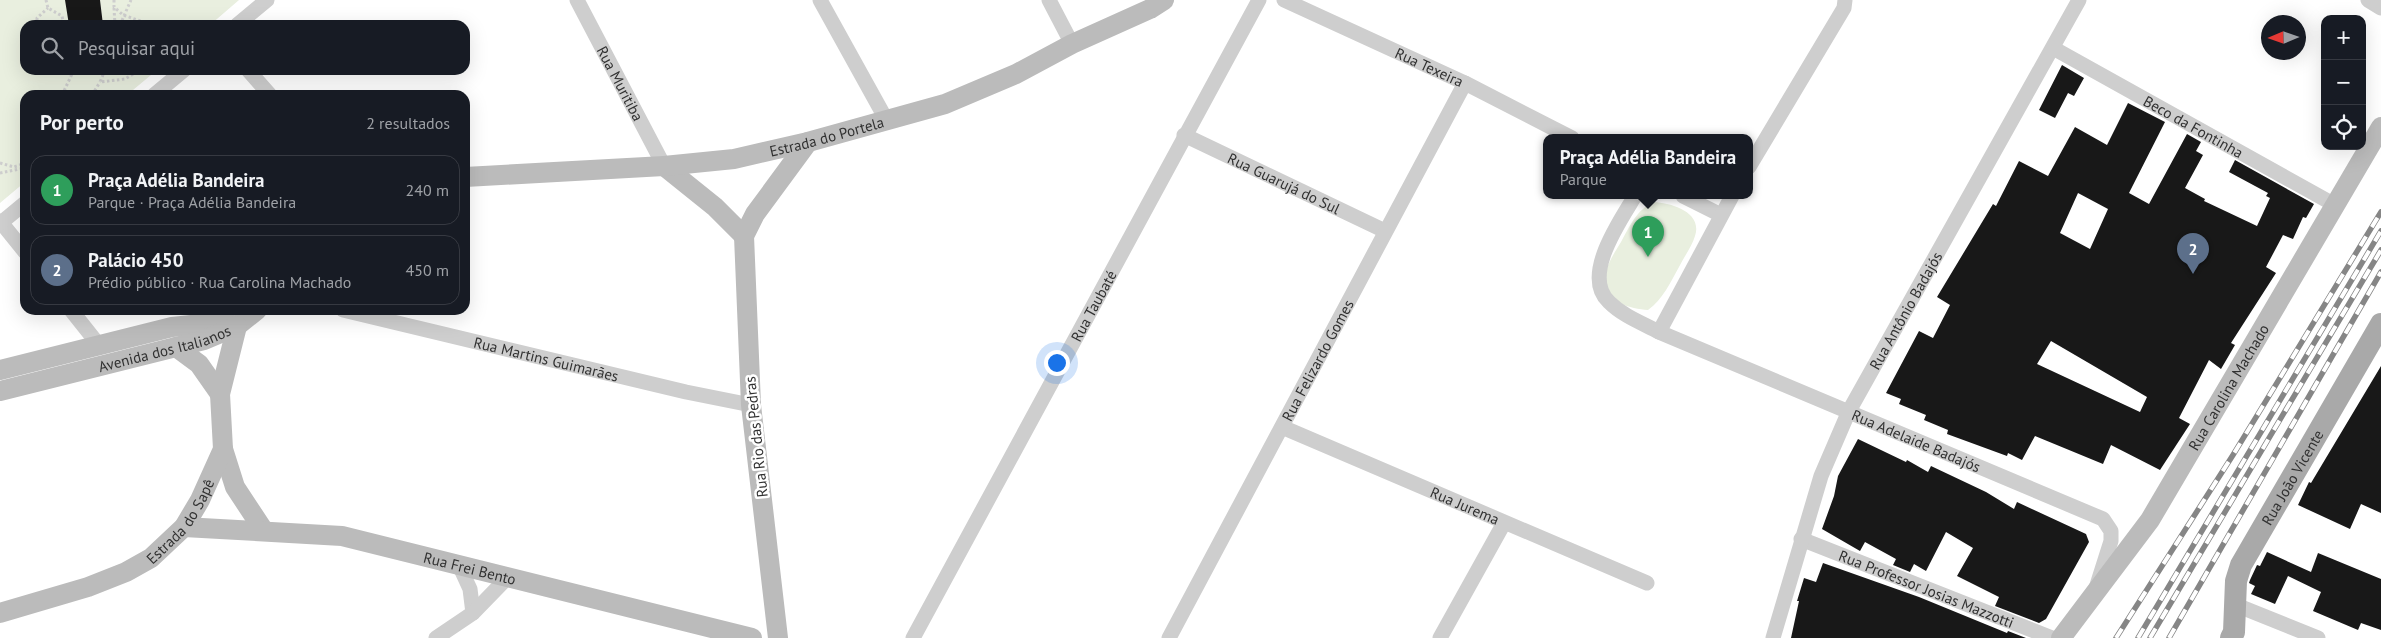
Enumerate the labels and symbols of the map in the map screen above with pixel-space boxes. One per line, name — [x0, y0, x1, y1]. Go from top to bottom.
north arrow — [2261, 15, 2306, 60]
street label: Rua Muritiba — [593, 42, 648, 124]
street label: Rua Texeira — [1392, 43, 1467, 91]
street label: Beco da Fontinha — [2140, 91, 2247, 162]
street label: Estrada do Portela — [768, 112, 886, 160]
street label: Rua Guarujá do Sul — [1225, 148, 1344, 218]
pin: 1 — [1632, 216, 1664, 257]
pin: 2 — [2177, 233, 2209, 274]
street label: Rua Antônio Badajós — [1865, 248, 1946, 373]
street label: Rua Taubaté — [1066, 267, 1120, 345]
street label: Rua Felizardo Gomes — [1277, 296, 1357, 424]
street label: Avenida dos Italianos — [96, 320, 234, 376]
street label: Rua Carolina Machado — [2184, 320, 2273, 454]
street label: Rua Martins Guimarães — [472, 332, 621, 385]
your location — [1044, 350, 1070, 376]
street label: Rua Rio das Pedras — [740, 376, 772, 498]
street label: Rua Adelaide Badajós — [1849, 405, 1984, 476]
street label: Rua João Vicente — [2257, 426, 2327, 528]
street label: Estrada do Sapê — [142, 476, 218, 567]
street label: Rua Jurema — [1428, 482, 1502, 528]
street label: Rua Professor Josias Mazzotti — [1836, 545, 2017, 632]
street label: Rua Frei Bento — [422, 547, 518, 588]

